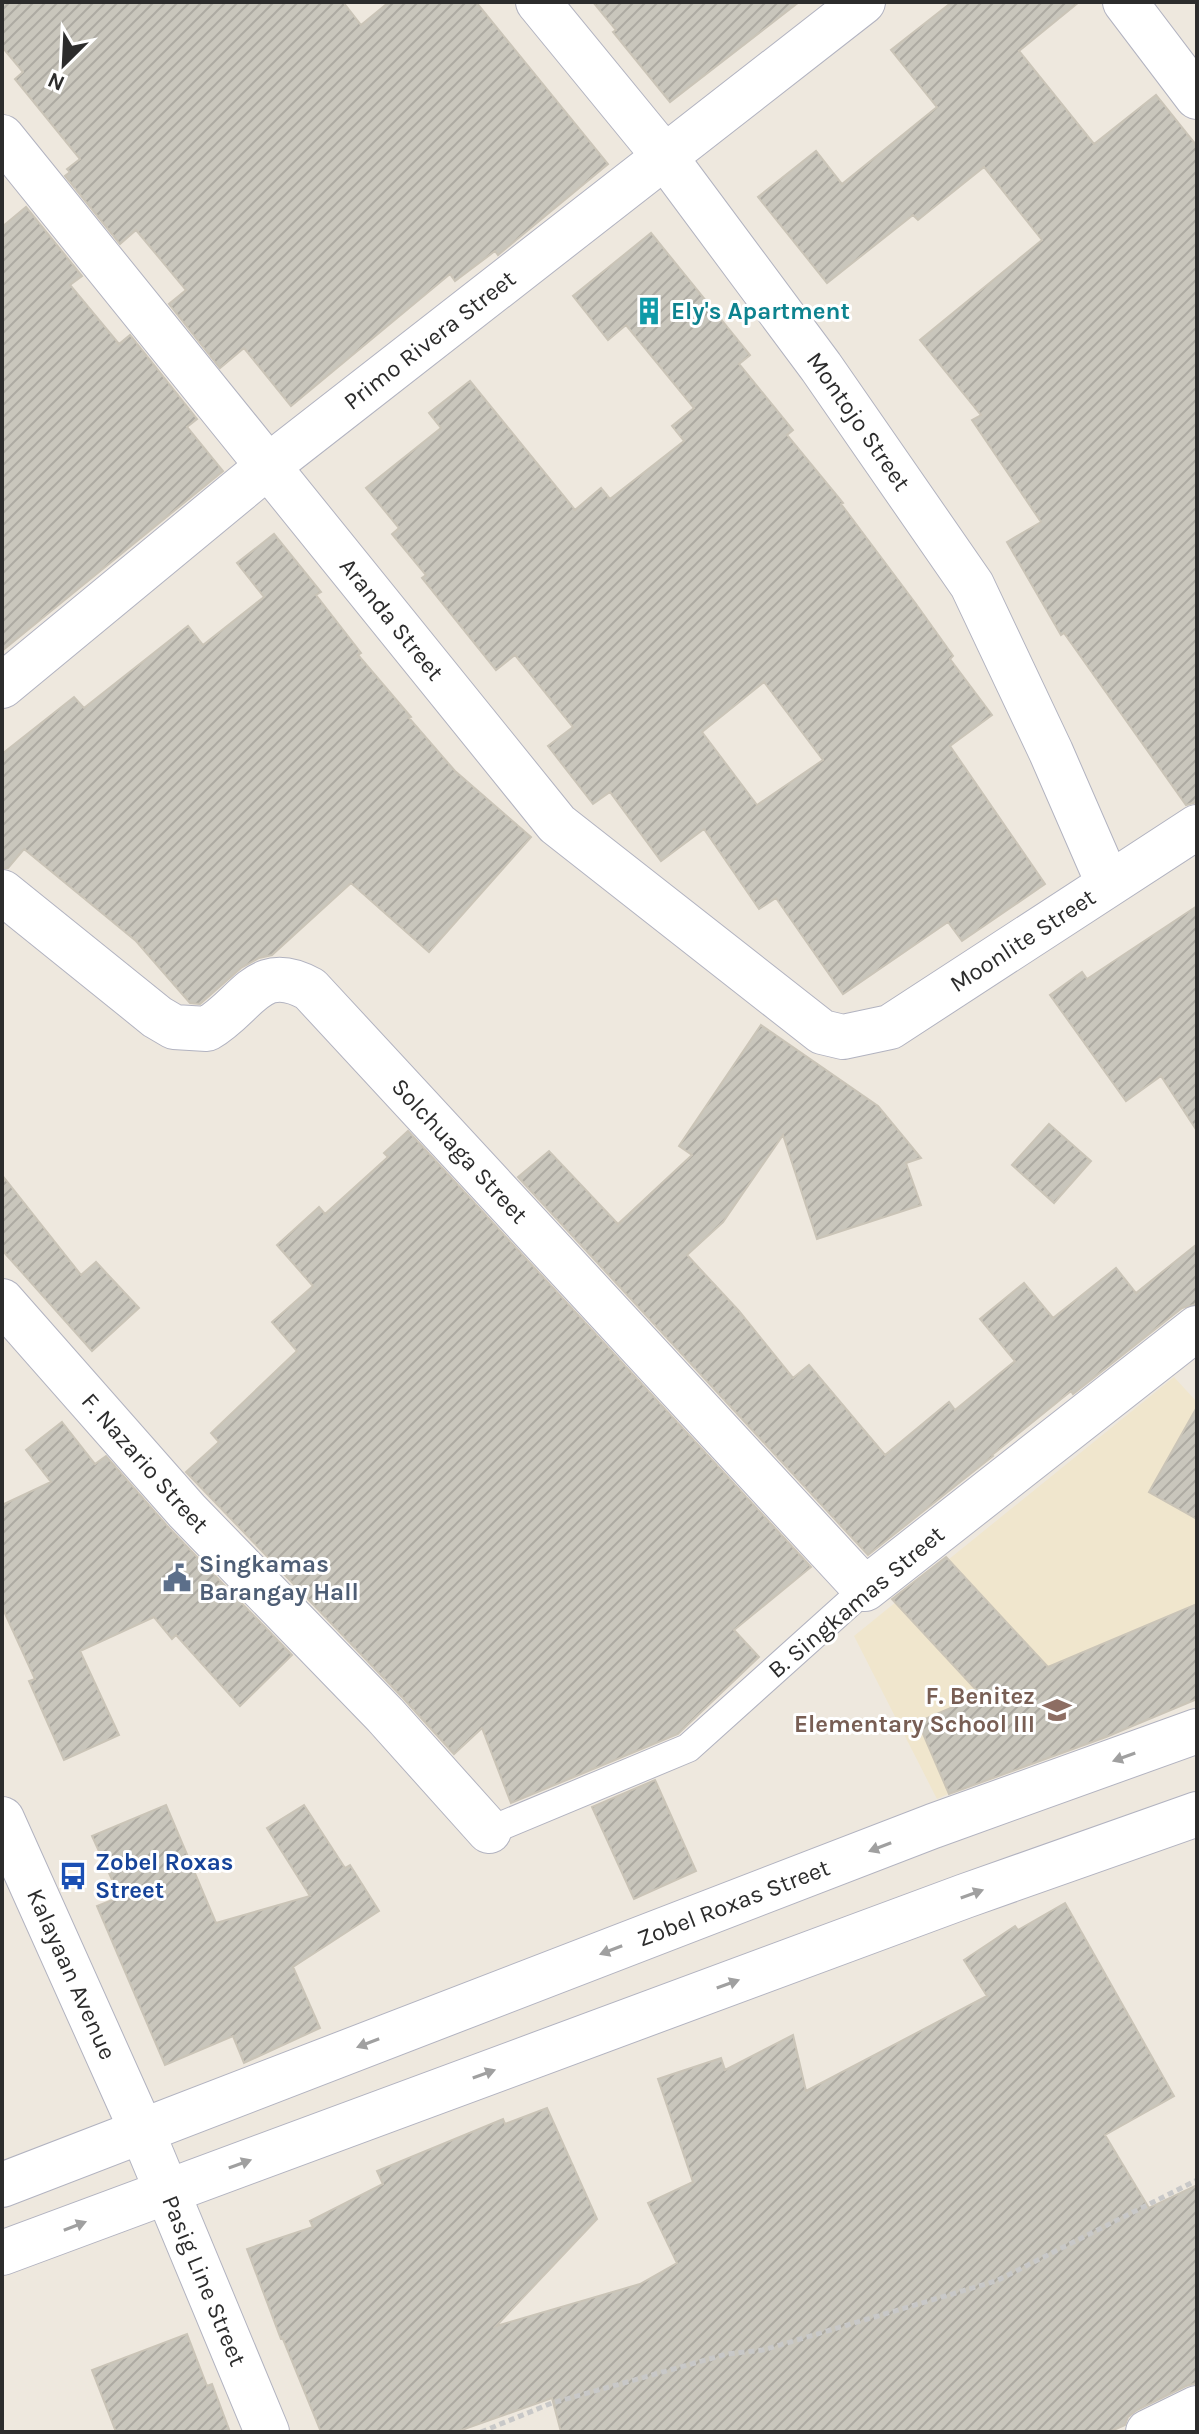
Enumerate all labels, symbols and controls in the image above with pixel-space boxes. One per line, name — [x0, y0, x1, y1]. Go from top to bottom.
north arrow — [24, 24, 104, 104]
text: N — [44, 66, 69, 96]
street label: Primo Rivera Street — [338, 264, 521, 416]
building icon: Ely's Apartment — [634, 296, 664, 326]
place label: Ely's Apartment — [671, 297, 850, 325]
street label: Montojo Street — [801, 346, 916, 496]
street label: Aranda Street — [334, 552, 449, 686]
street label: Moonlite Street — [945, 883, 1101, 998]
street label: Solchuaga Street — [386, 1073, 534, 1229]
street label: F. Nazario Street — [76, 1387, 214, 1539]
street label: B. Singkamas Street — [762, 1520, 950, 1684]
place label: Singkamas Barangay Hall — [199, 1550, 359, 1606]
public building icon: Singkamas Barangay Hall — [162, 1563, 192, 1593]
place label: F. Benitez Elementary School III — [794, 1682, 1035, 1738]
school or university icon: F. Benitez Elementary School III — [1042, 1695, 1072, 1725]
one-way arrow — [1111, 1751, 1135, 1764]
one-way arrow — [867, 1841, 891, 1854]
place label: Zobel Roxas Street — [95, 1848, 234, 1904]
street label: Zobel Roxas Street — [633, 1853, 834, 1953]
bus stop icon: Zobel Roxas Street — [58, 1861, 88, 1891]
street label: Kalayaan Avenue — [21, 1884, 122, 2064]
one-way arrow — [960, 1887, 984, 1899]
one-way arrow — [599, 1944, 623, 1957]
one-way arrow — [716, 1977, 740, 1990]
one-way arrow — [356, 2037, 380, 2050]
one-way arrow — [472, 2067, 496, 2080]
one-way arrow — [228, 2157, 252, 2170]
street label: Pasig Line Street — [156, 2191, 252, 2370]
one-way arrow — [63, 2219, 87, 2232]

